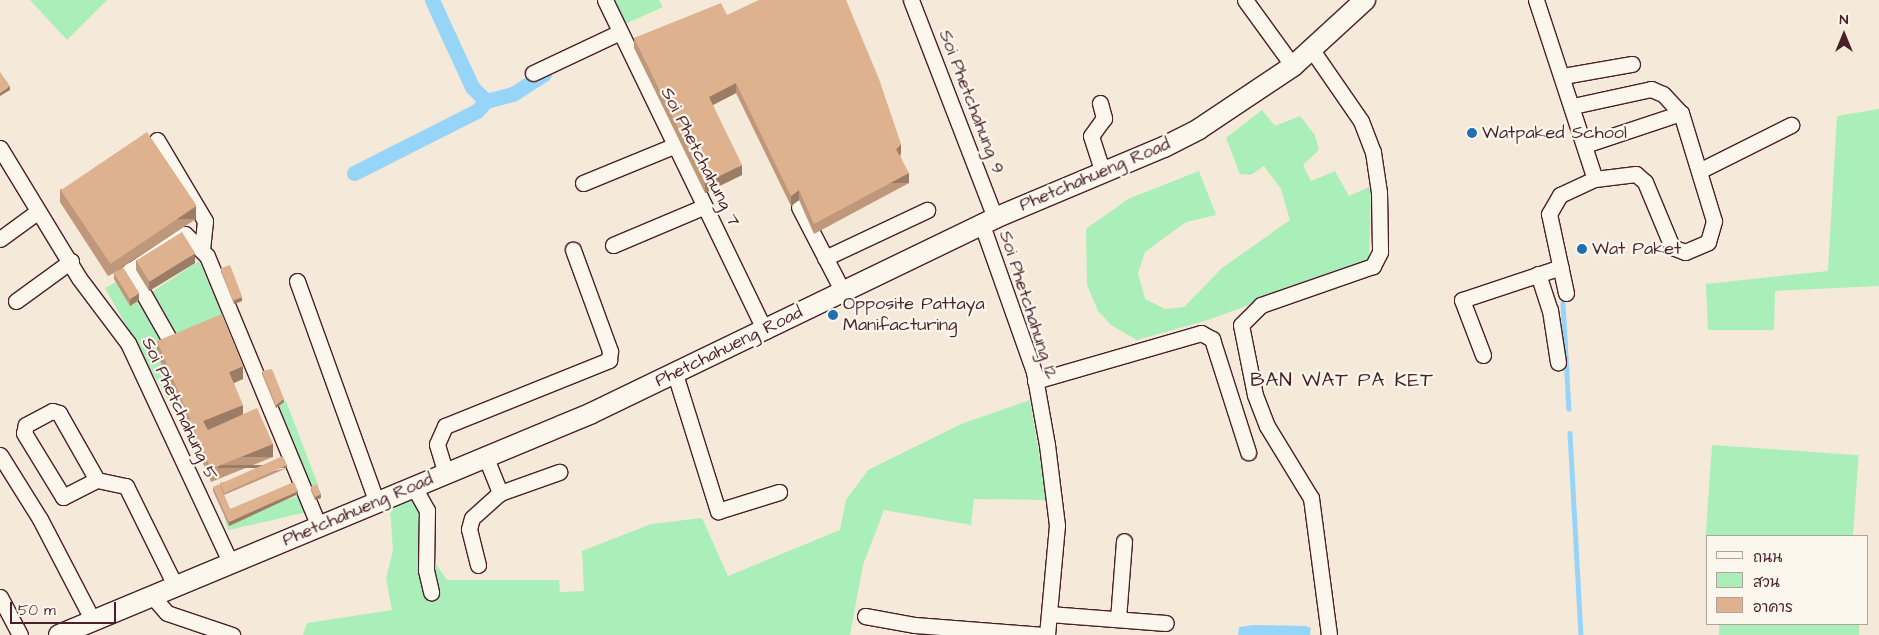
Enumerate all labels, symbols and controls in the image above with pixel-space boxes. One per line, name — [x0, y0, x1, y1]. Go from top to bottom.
north arrow — [1819, 10, 1869, 60]
text: N — [1840, 10, 1848, 30]
street label: Soi Phetchahung 9 — [934, 27, 1008, 177]
street label: Soi Phetchahung 7 — [656, 84, 744, 230]
place label: Watpaked School — [1482, 122, 1627, 144]
marker: Watpaked School — [1466, 127, 1478, 139]
street label: Phetchahueng Road — [1016, 134, 1174, 216]
street label: Soi Phetchahung 12 — [994, 228, 1062, 382]
place label: Wat Paket — [1592, 238, 1681, 260]
marker: Wat Paket — [1576, 243, 1588, 255]
place label: Opposite Pattaya Manifacturing — [843, 294, 985, 336]
street label: Phetchahueng Road — [652, 302, 806, 392]
marker: Opposite Pattaya Manifacturing — [827, 309, 839, 321]
street label: Soi Phetchahung 5 — [137, 334, 221, 484]
district label: BAN WAT PA KET — [1248, 368, 1436, 392]
street label: Phetchahueng Road — [279, 469, 437, 551]
legend — [1706, 535, 1869, 625]
text: ถนน — [1753, 547, 1782, 568]
text: สวน — [1753, 572, 1780, 593]
scale bar — [12, 592, 119, 624]
text: อาคาร — [1753, 597, 1793, 618]
text: 50 m — [18, 600, 56, 621]

